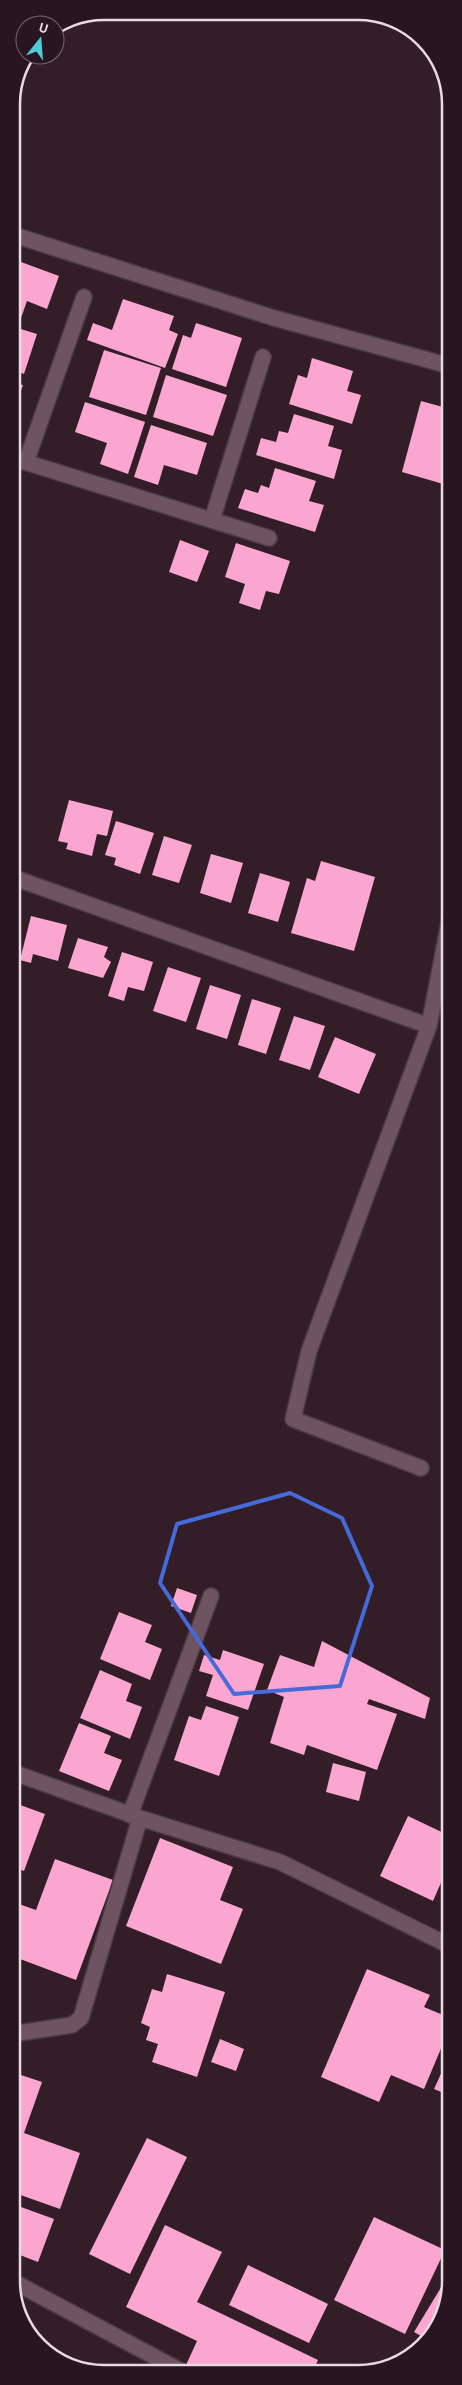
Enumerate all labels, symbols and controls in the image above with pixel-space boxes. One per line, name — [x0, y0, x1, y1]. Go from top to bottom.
north arrow — [15, 15, 65, 65]
text: U — [37, 21, 50, 37]

